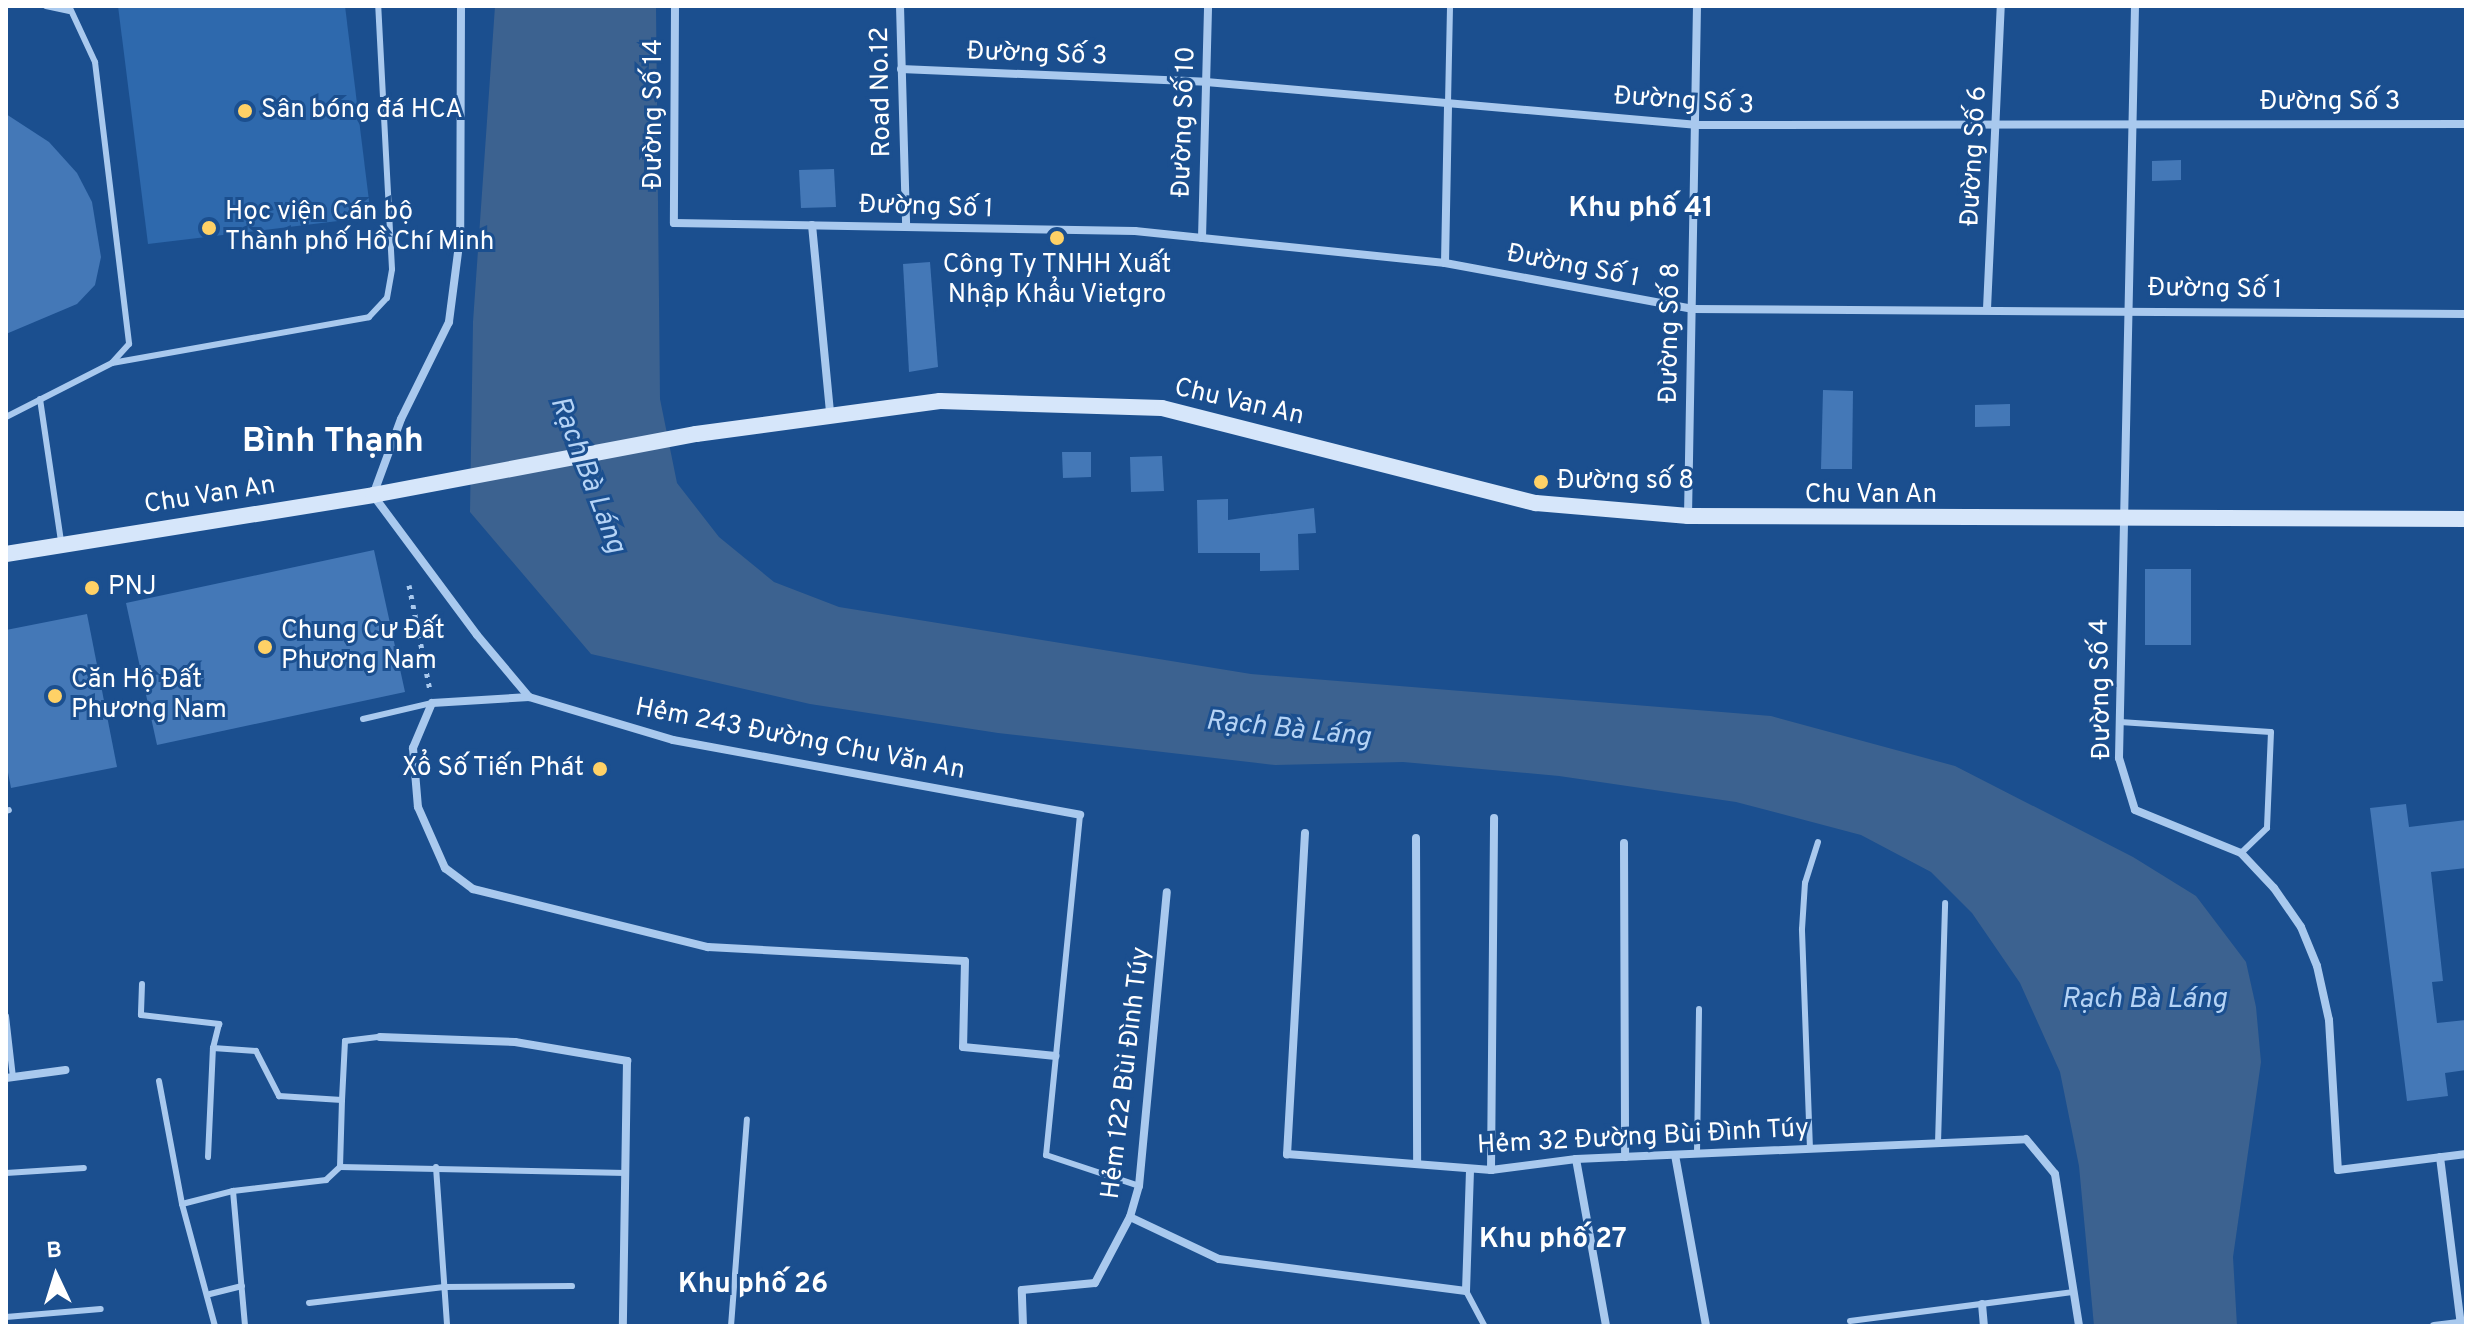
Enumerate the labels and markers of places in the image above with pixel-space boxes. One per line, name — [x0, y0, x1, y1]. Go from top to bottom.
place label: Sân bóng đá HCA — [261, 95, 463, 127]
marker: Sân bóng đá HCA — [236, 102, 254, 120]
place label: Học viện Cán bộ Thành phố Hồ Chí Minh — [225, 197, 494, 258]
marker: Học viện Cán bộ Thành phố Hồ Chí Minh — [200, 219, 218, 237]
marker: Công Ty TNHH Xuất Nhập Khẩu Vietgro — [1048, 229, 1066, 247]
place label: Công Ty TNHH Xuất Nhập Khẩu Vietgro — [942, 250, 1172, 312]
place label: Đường số 8 — [1557, 466, 1694, 498]
marker: Đường số 8 — [1532, 473, 1550, 491]
place label: PNJ — [108, 572, 157, 604]
marker: PNJ — [83, 579, 101, 597]
place label: Chung Cư Đất Phương Nam — [281, 616, 445, 678]
marker: Chung Cư Đất Phương Nam — [256, 638, 274, 656]
place label: Căn Hộ Đất Phương Nam — [71, 665, 227, 726]
marker: Căn Hộ Đất Phương Nam — [46, 687, 64, 705]
place label: Xổ Số Tiến Phát — [401, 753, 584, 785]
marker: Xổ Số Tiến Phát — [591, 760, 609, 778]

